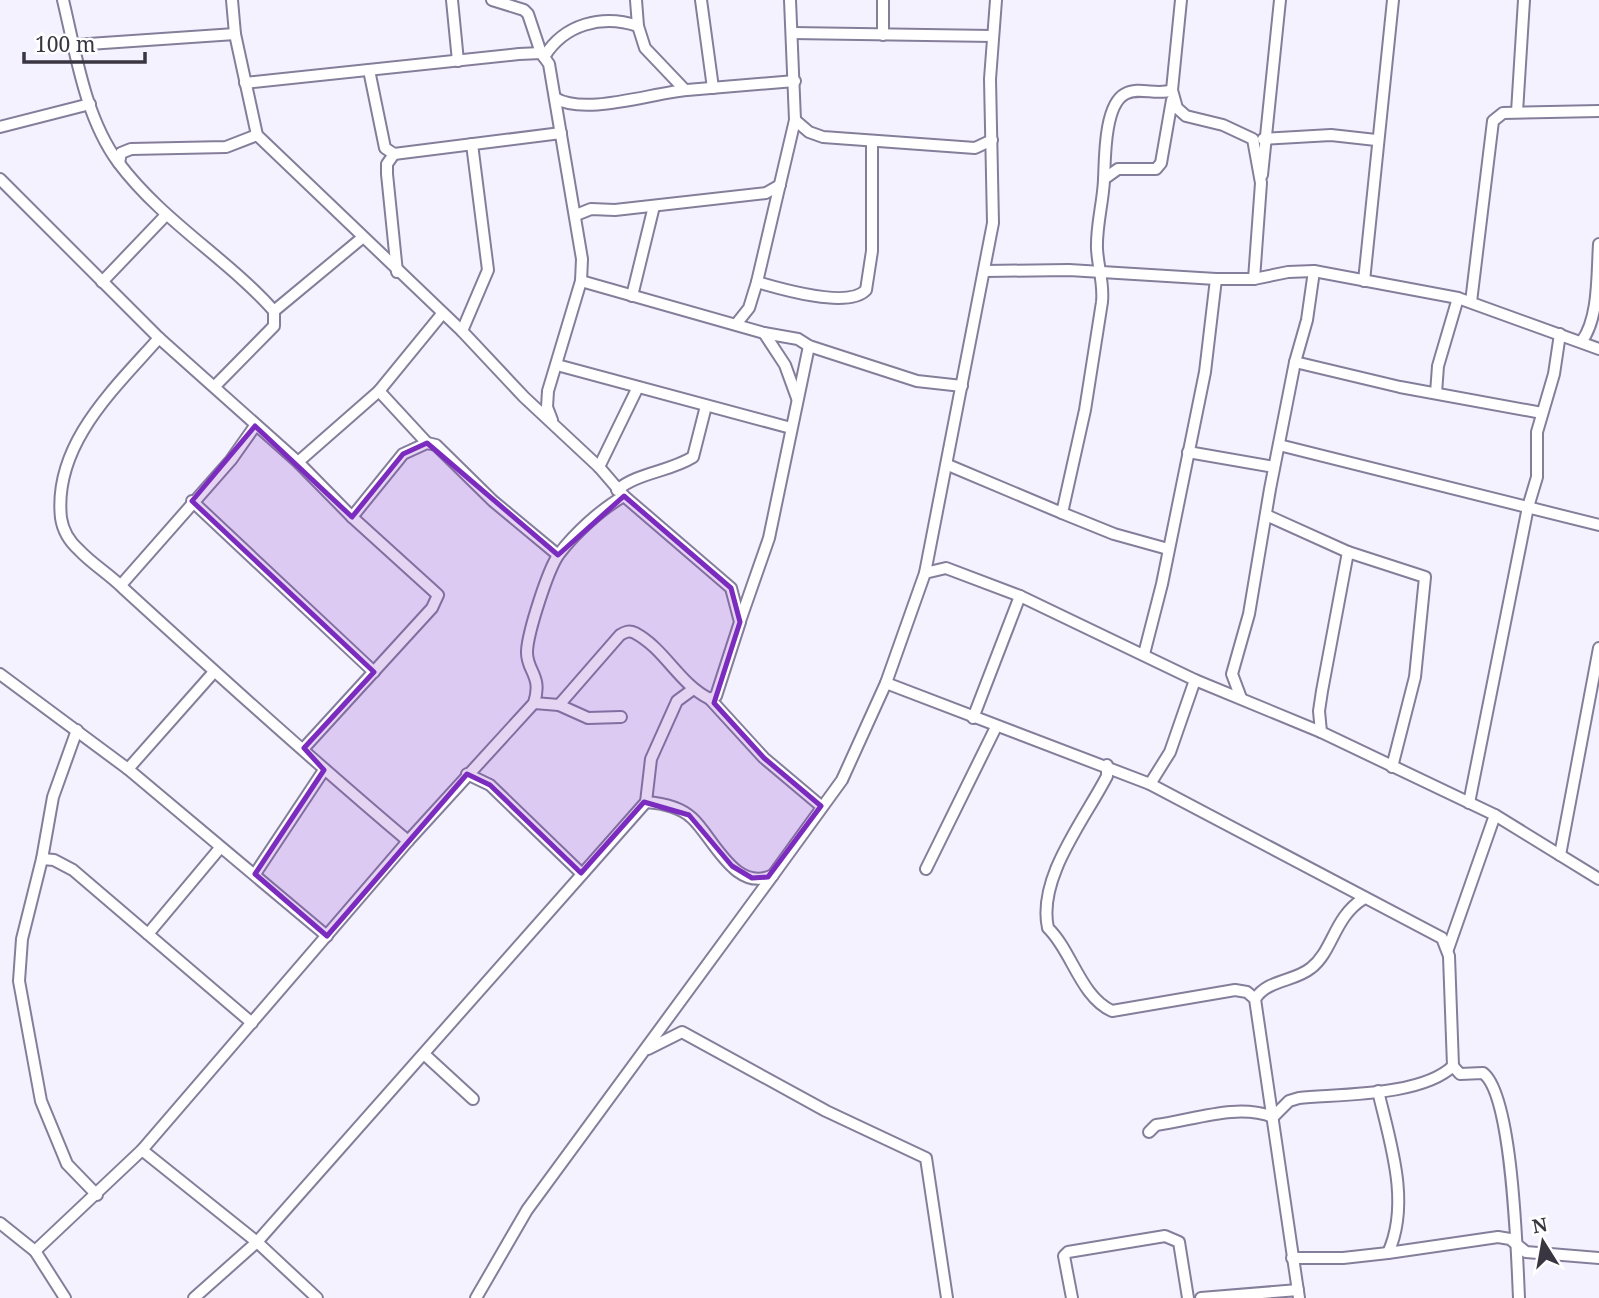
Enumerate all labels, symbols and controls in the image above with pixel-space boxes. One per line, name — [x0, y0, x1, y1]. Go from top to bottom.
scale bar — [24, 21, 145, 65]
text: 100 m — [35, 30, 96, 58]
north arrow — [1508, 1207, 1578, 1277]
text: N — [1530, 1211, 1550, 1240]

